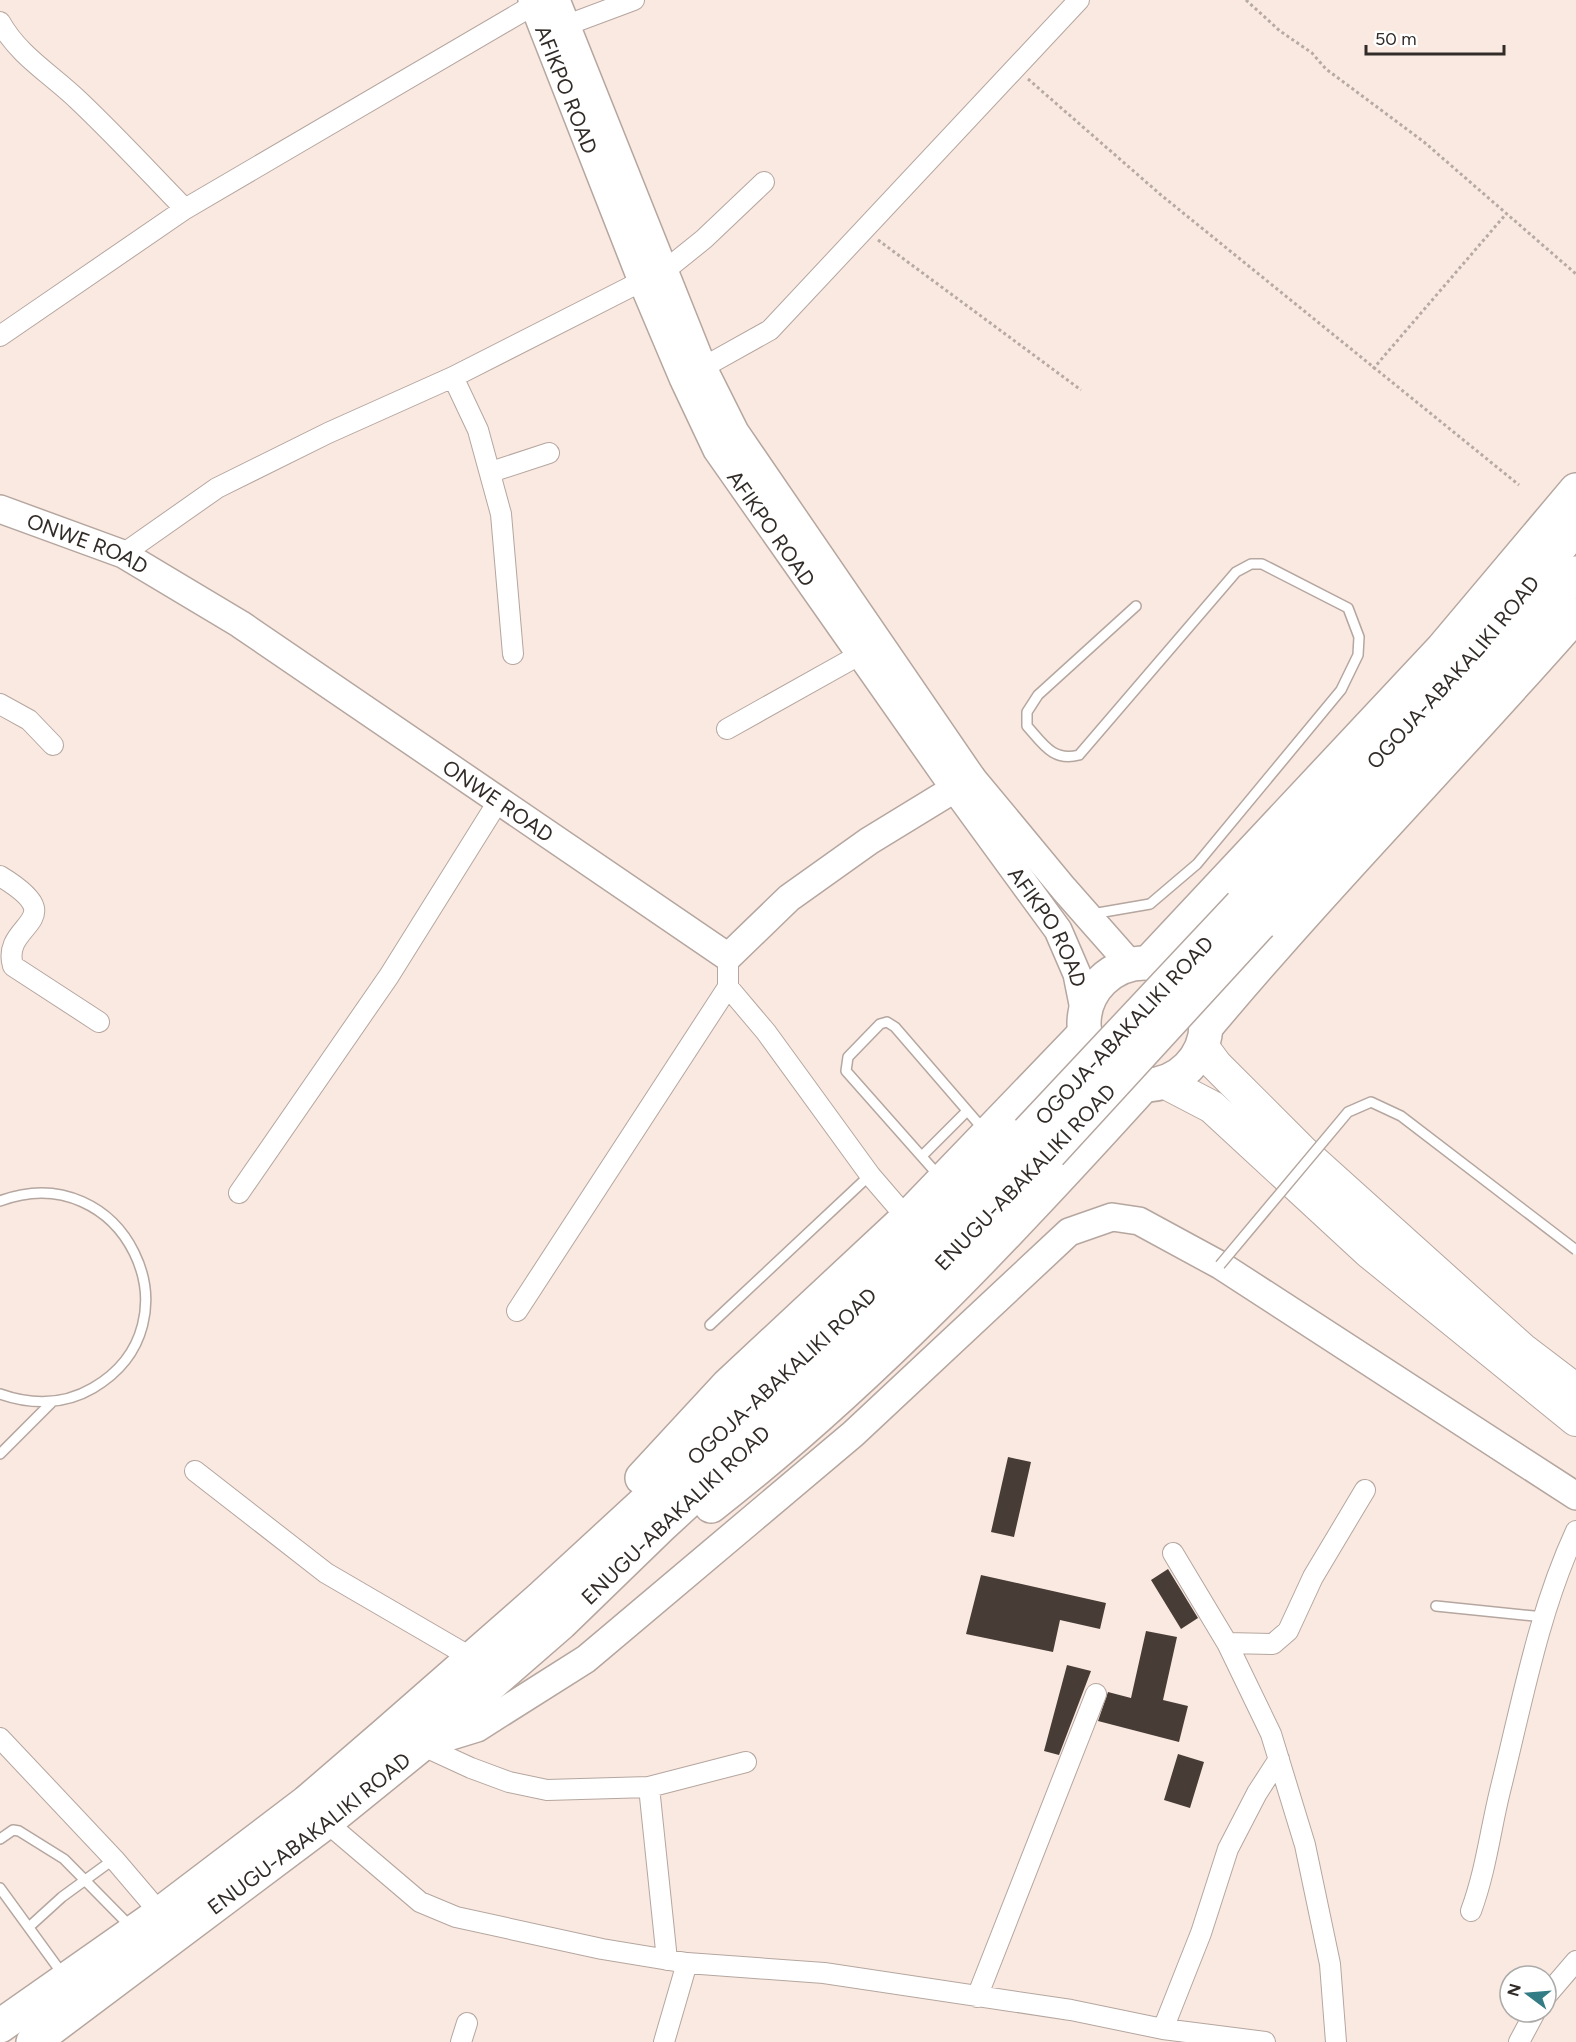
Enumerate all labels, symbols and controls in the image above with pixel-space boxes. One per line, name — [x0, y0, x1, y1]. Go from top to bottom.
scale bar — [1366, 18, 1504, 56]
street label: AFIKPO ROAD — [531, 22, 603, 157]
text: 50 m — [1375, 28, 1417, 50]
street label: AFIKPO ROAD — [722, 465, 821, 591]
street label: ONWE ROAD — [24, 507, 153, 579]
street label: OGOJA-ABAKALIKI ROAD — [1361, 570, 1544, 773]
street label: ONWE ROAD — [438, 754, 558, 847]
street label: AFIKPO ROAD — [1003, 862, 1092, 989]
street label: OGOJA-ABAKALIKI ROAD — [1029, 931, 1218, 1129]
street label: ENUGU-ABAKALIKI ROAD — [929, 1078, 1121, 1276]
street label: OGOJA-ABAKALIKI ROAD — [682, 1282, 881, 1470]
street label: ENUGU-ABAKALIKI ROAD — [576, 1420, 775, 1609]
street label: ENUGU-ABAKALIKI ROAD — [202, 1746, 415, 1919]
north arrow — [1498, 1964, 1558, 2024]
text: N — [1503, 1981, 1525, 1999]

